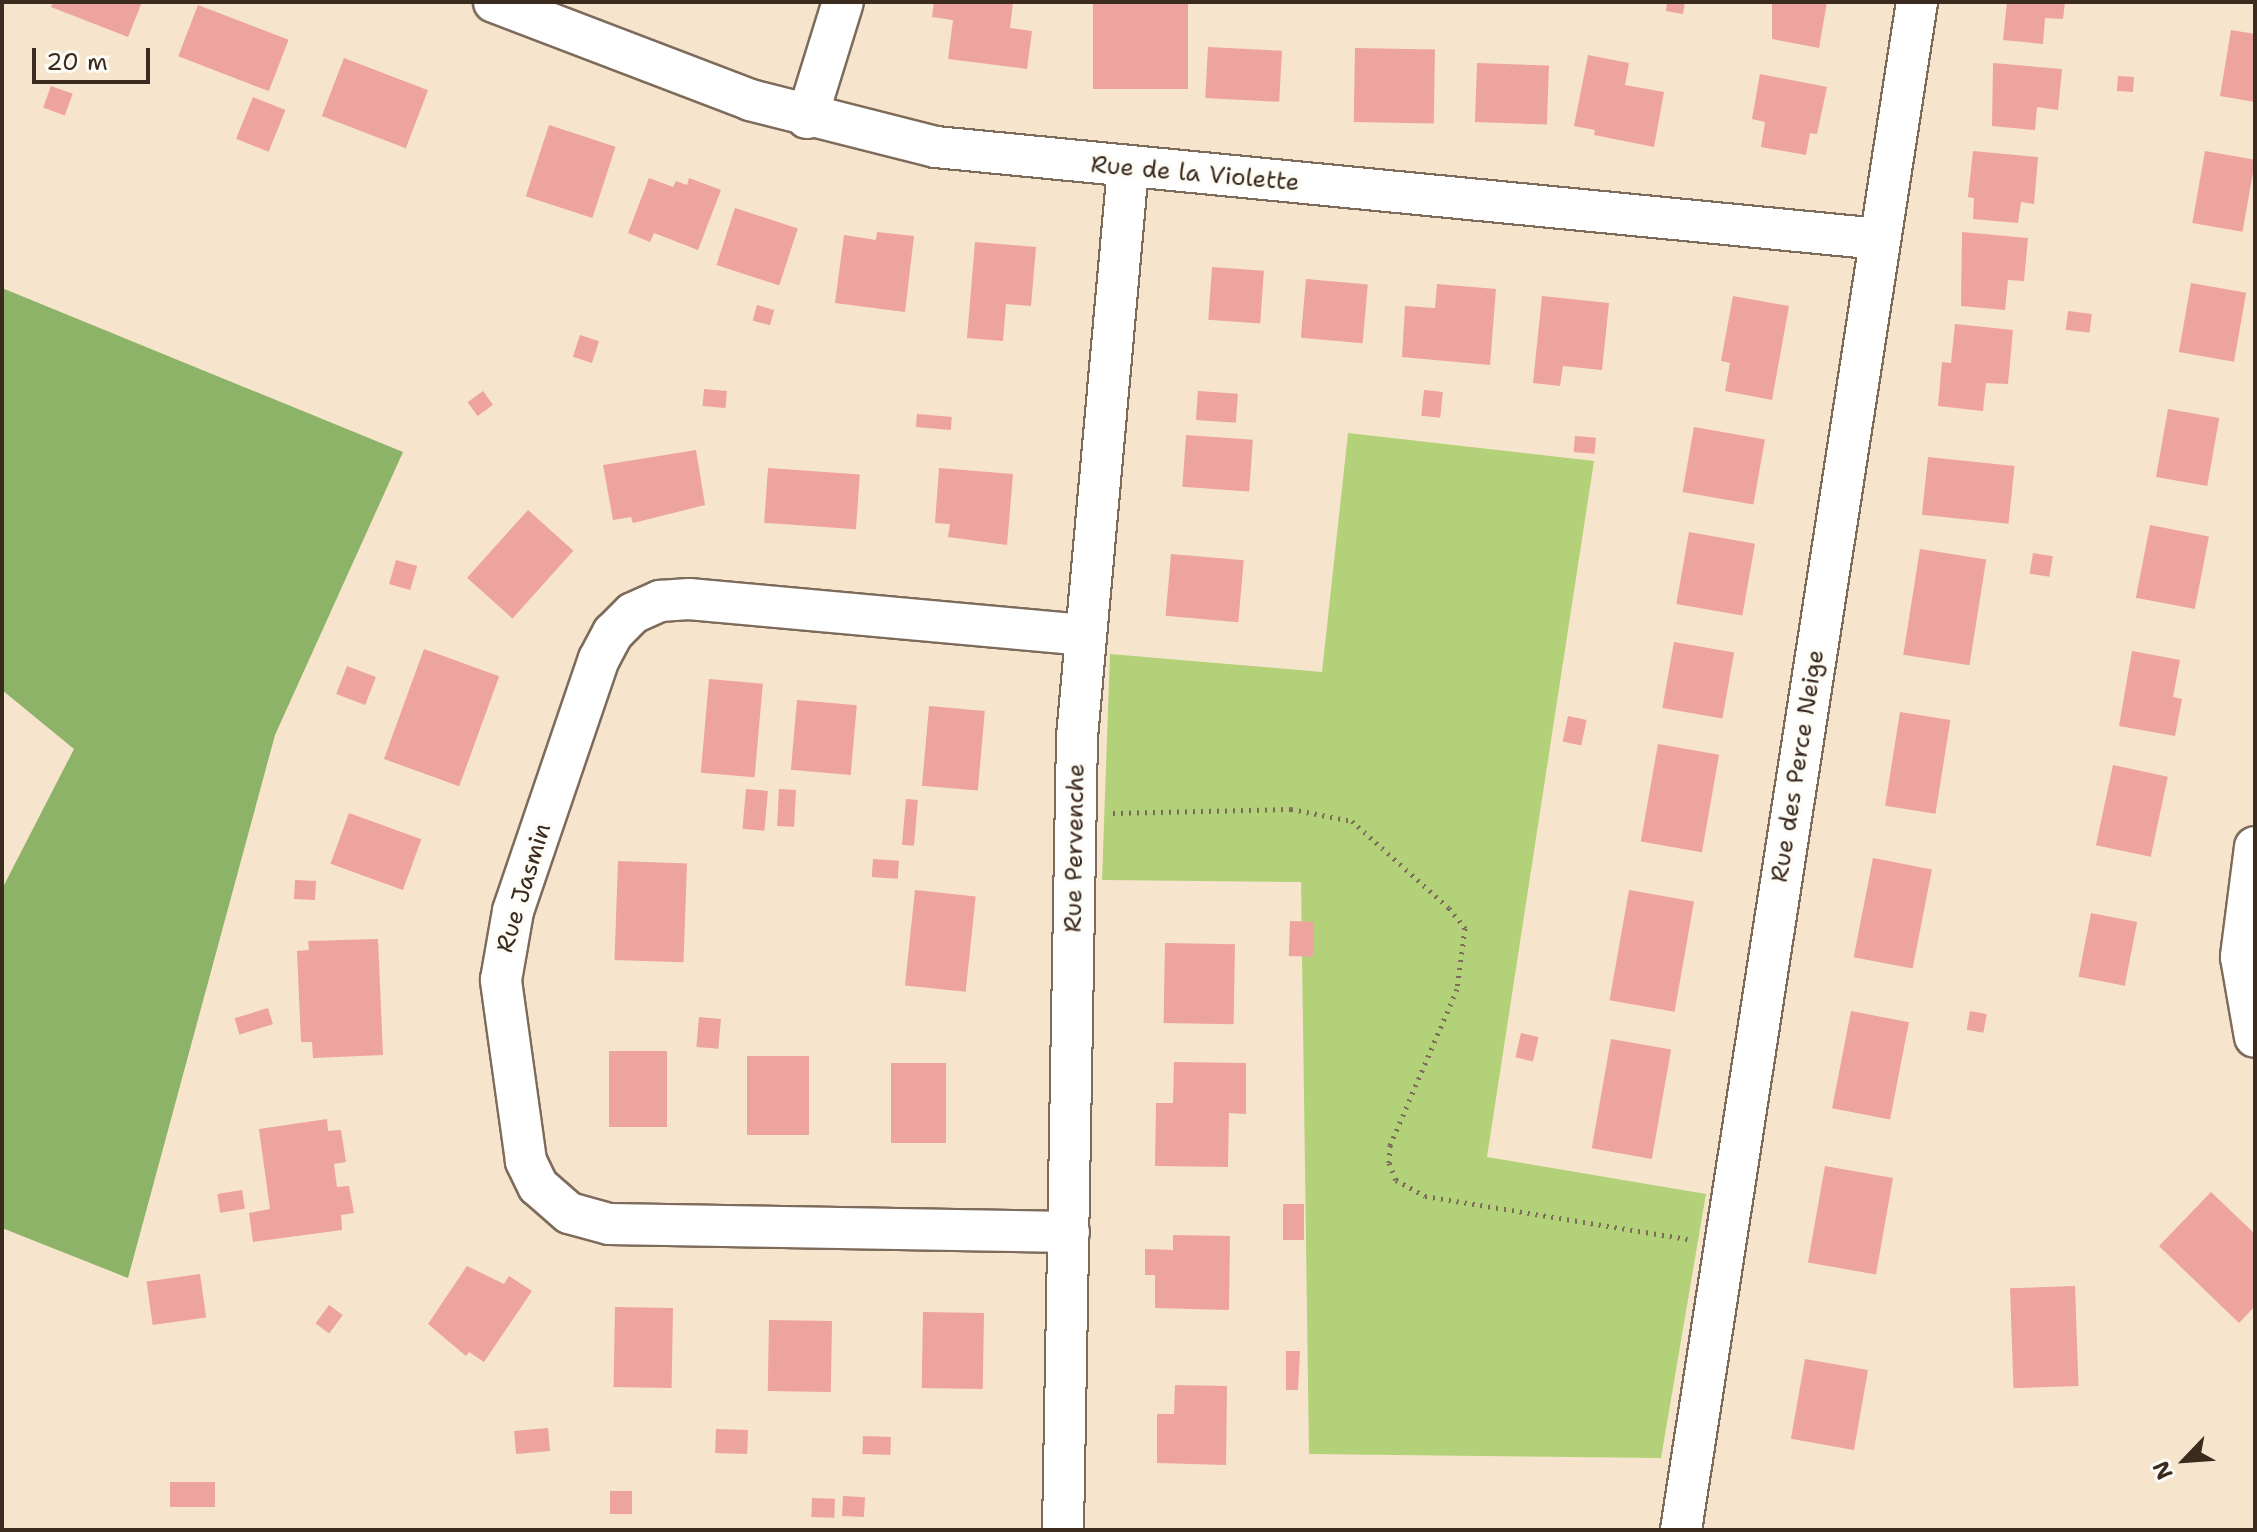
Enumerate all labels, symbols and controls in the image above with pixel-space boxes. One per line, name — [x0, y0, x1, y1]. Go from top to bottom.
scale bar — [36, 32, 154, 82]
text: 20 m — [46, 46, 108, 78]
street label: Rue de la Violette — [1090, 151, 1300, 197]
street label: Rue des Perce Neige — [1765, 648, 1831, 884]
street label: Rue Pervenche — [1059, 763, 1091, 933]
street label: Rue Jasmin — [491, 820, 557, 956]
north arrow — [2145, 1420, 2225, 1500]
text: N — [2146, 1456, 2180, 1484]

